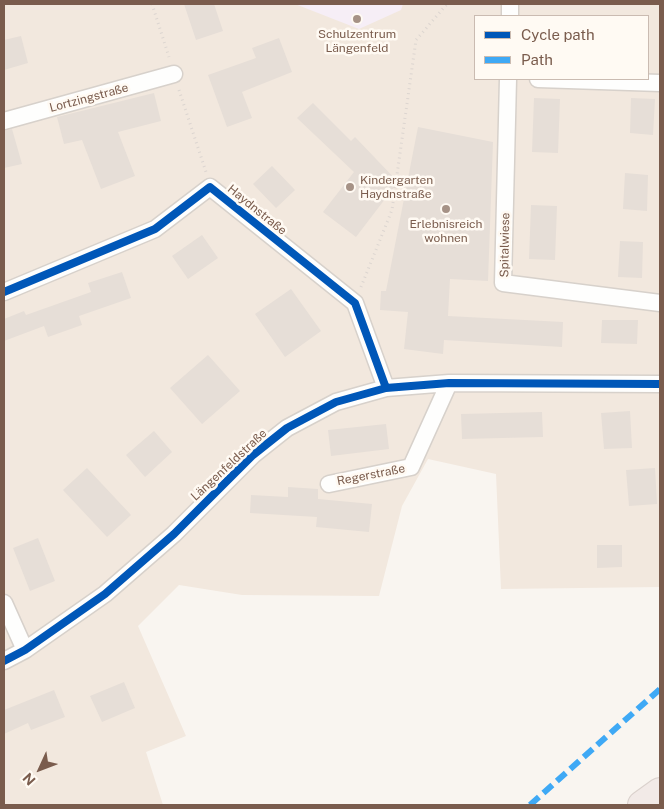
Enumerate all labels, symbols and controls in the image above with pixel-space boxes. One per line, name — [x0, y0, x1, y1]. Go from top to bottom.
marker: Schulzentrum Längenfeld — [351, 13, 363, 25]
legend — [474, 15, 649, 80]
text: Cycle path — [521, 26, 595, 43]
place label: Schulzentrum Längenfeld — [318, 27, 396, 55]
text: Path — [521, 51, 553, 68]
street label: Lortzingstraße — [48, 81, 130, 115]
place label: Kindergarten Haydnstraße — [360, 173, 433, 201]
marker: Kindergarten Haydnstraße — [344, 181, 356, 193]
street label: Haydnstraße — [225, 182, 289, 238]
marker: Erlebnisreich wohnen — [440, 203, 452, 215]
street label: Spitalwiese — [497, 212, 513, 278]
place label: Erlebnisreich wohnen — [410, 217, 482, 245]
street label: Längenfeldstraße — [188, 426, 270, 504]
street label: Regerstraße — [336, 461, 406, 489]
north arrow — [15, 744, 65, 794]
text: N — [19, 770, 39, 789]

